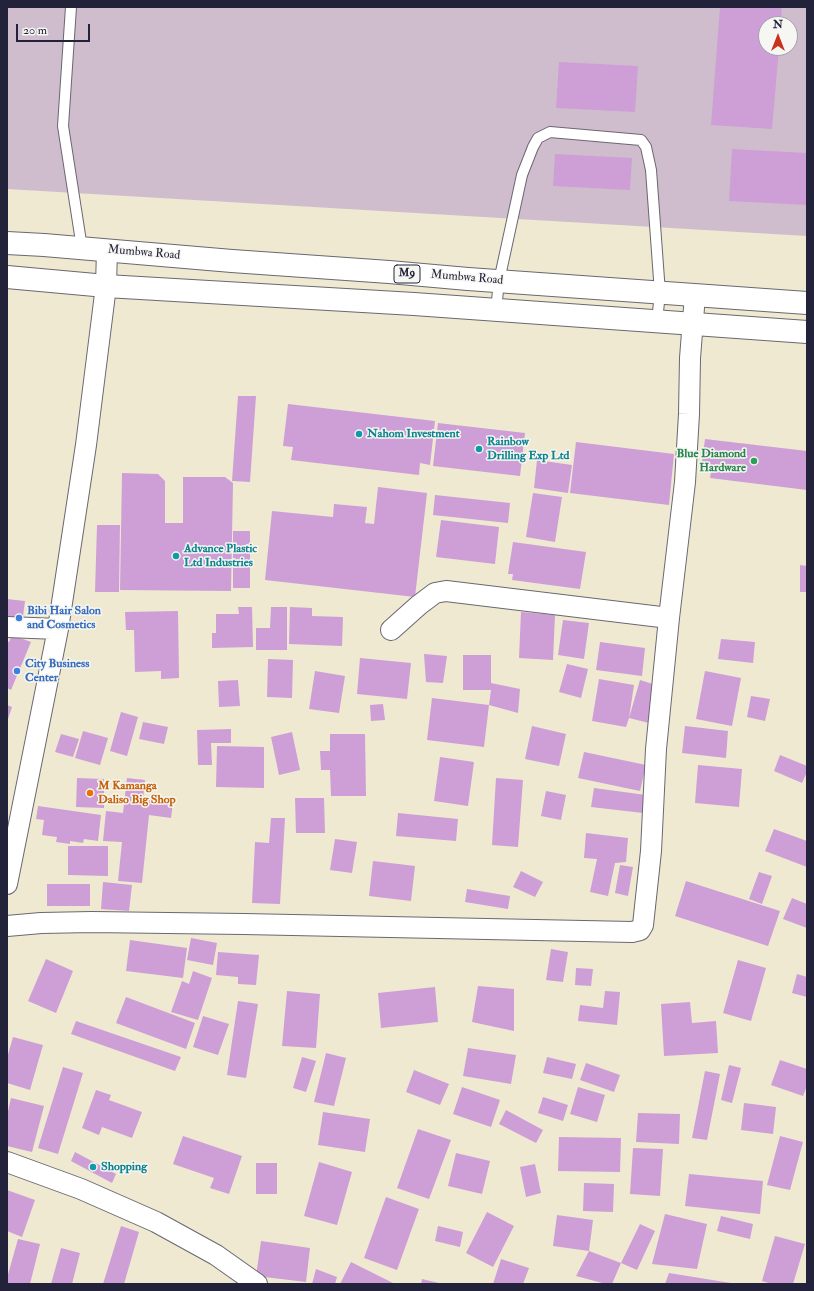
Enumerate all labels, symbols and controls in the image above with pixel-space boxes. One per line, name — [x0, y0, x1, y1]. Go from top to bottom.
scale bar — [18, 16, 92, 42]
north arrow — [758, 16, 798, 56]
text: N — [773, 18, 783, 31]
text: 20 m — [23, 23, 47, 38]
street label: Mumbwa Road — [107, 243, 181, 263]
road number: M9 — [394, 265, 420, 283]
street label: Mumbwa Road — [430, 268, 504, 288]
place label: Nahom Investment — [367, 427, 460, 441]
marker: Nahom Investment — [354, 429, 364, 439]
place label: Rainbow Drilling Exp Ltd — [487, 435, 569, 463]
marker: Rainbow Drilling Exp Ltd — [474, 444, 484, 454]
place label: Blue Diamond Hardware — [676, 447, 746, 475]
marker: Blue Diamond Hardware — [749, 456, 759, 466]
place label: Advance Plastic Ltd Industries — [184, 542, 257, 570]
marker: Advance Plastic Ltd Industries — [171, 551, 181, 561]
place label: Bibi Hair Salon and Cosmetics — [27, 604, 101, 632]
marker: Bibi Hair Salon and Cosmetics — [14, 613, 24, 623]
place label: City Business Center — [25, 657, 89, 685]
marker: City Business Center — [12, 666, 22, 676]
place label: M Kamanga Daliso Big Shop — [98, 779, 176, 807]
marker: M Kamanga Daliso Big Shop — [85, 788, 95, 798]
place label: Shopping — [101, 1160, 147, 1174]
marker: Shopping — [88, 1162, 98, 1172]

